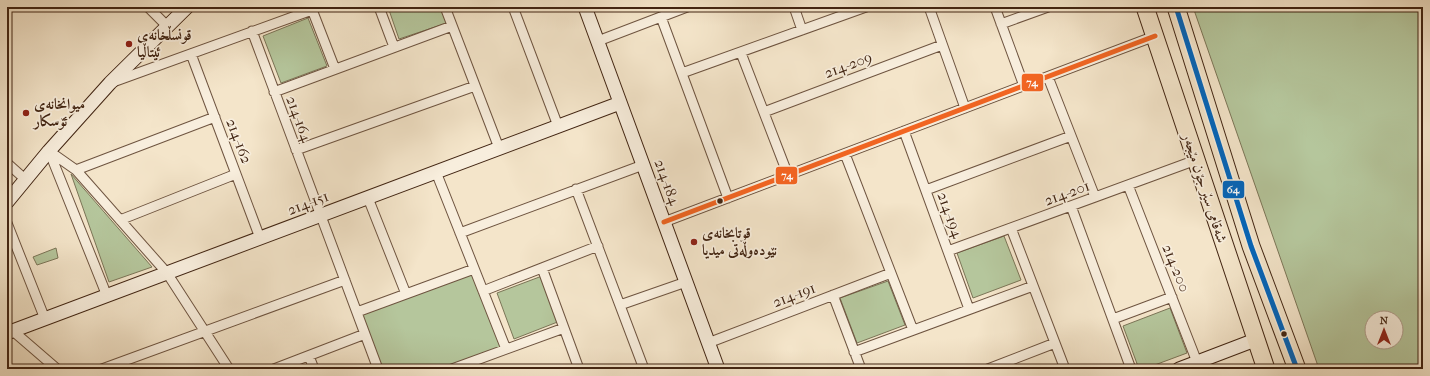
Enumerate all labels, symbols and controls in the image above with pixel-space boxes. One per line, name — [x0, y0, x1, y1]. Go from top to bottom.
place label: قونسڵخانەی ئیتاڵیا — [137, 25, 192, 61]
marker: قونسڵخانەی ئیتاڵیا — [124, 39, 134, 49]
street label: 214-209 — [822, 48, 875, 82]
line badge: 74 — [1021, 73, 1044, 92]
text: 74 — [1025, 76, 1038, 89]
street label: 214-164 — [282, 93, 316, 146]
place label: میوانخانەی ئۆسکار — [32, 95, 85, 130]
marker: میوانخانەی ئۆسکار — [21, 108, 31, 118]
street label: 214-162 — [222, 116, 256, 166]
street label: شەقامی سێر جۆن مێجەر — [1178, 129, 1231, 245]
street label: 214-184 — [650, 157, 684, 208]
line badge: 74 — [775, 166, 798, 185]
text: 74 — [780, 169, 793, 182]
street label: 214-201 — [1042, 176, 1092, 210]
line badge: 64 — [1222, 180, 1245, 199]
text: 64 — [1227, 183, 1240, 196]
street label: 214-151 — [285, 187, 331, 219]
street label: 214-194 — [933, 189, 967, 242]
unlabelled marker — [715, 196, 725, 206]
place label: قوتابخانەی نێودەوڵەتی میدیا — [702, 224, 777, 259]
marker: قوتابخانەی نێودەوڵەتی میدیا — [689, 237, 699, 247]
street label: 214-200 — [1158, 241, 1194, 295]
street label: 214-191 — [770, 279, 818, 311]
north arrow — [1364, 310, 1404, 350]
text: N — [1380, 314, 1389, 327]
unlabelled marker — [1279, 329, 1289, 339]

